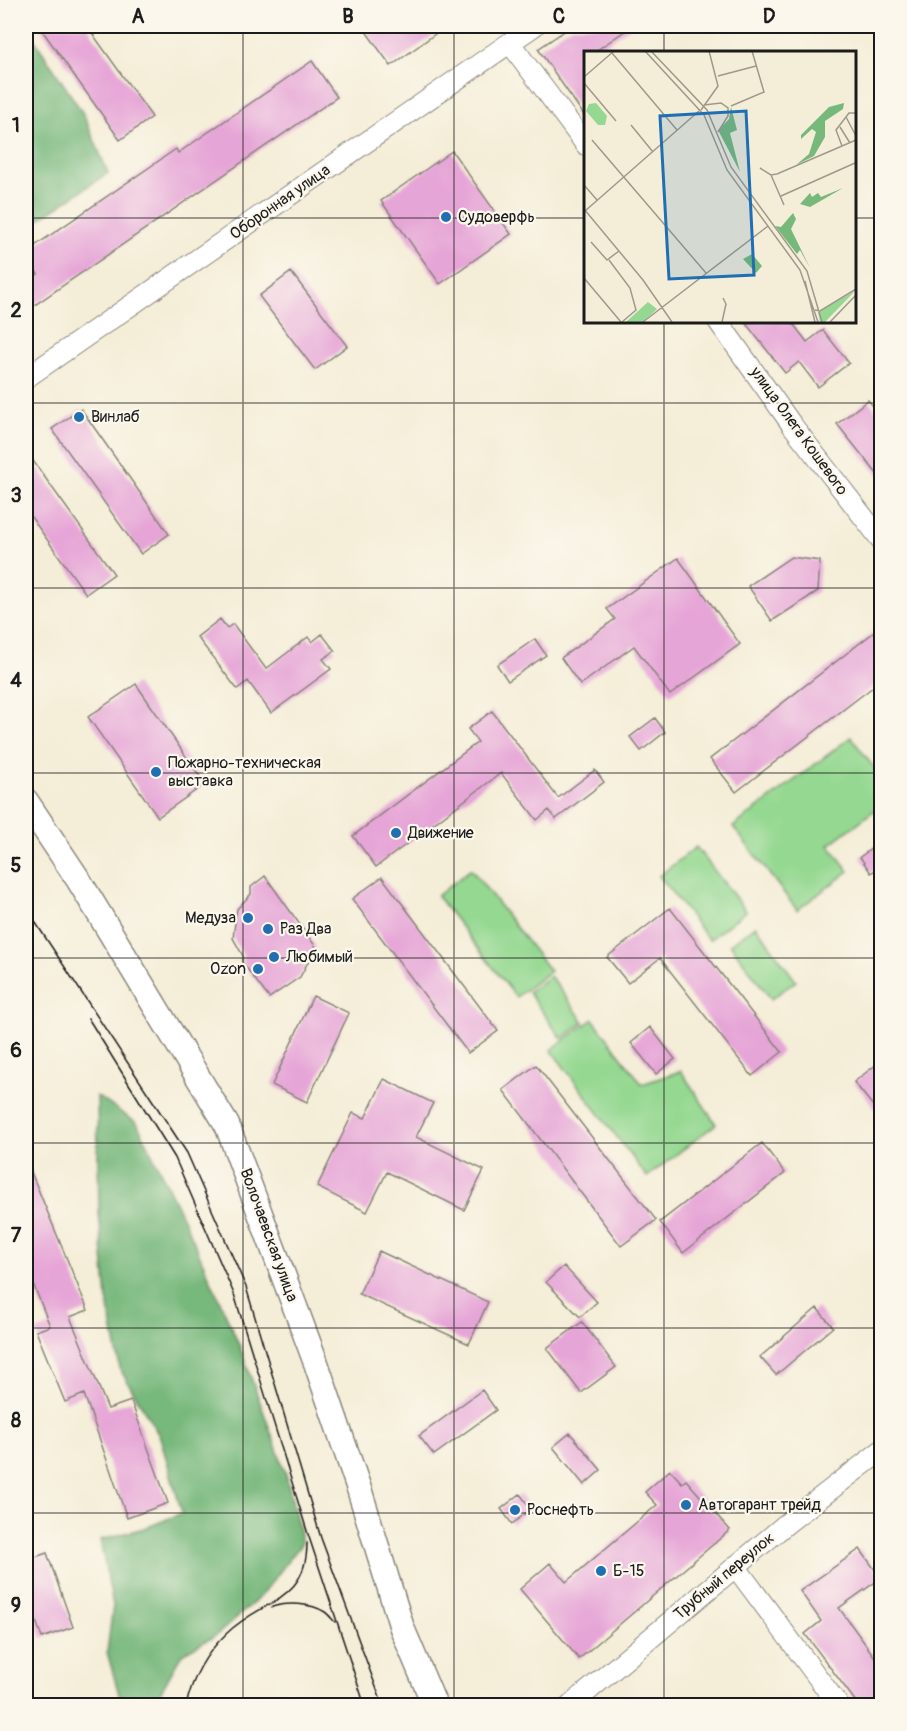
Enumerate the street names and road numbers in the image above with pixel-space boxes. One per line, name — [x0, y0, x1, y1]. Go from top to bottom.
street label: Оборонная улица — [226, 160, 334, 244]
street label: улица Олега Кошевого — [745, 362, 852, 499]
street label: Волочаевская улица — [236, 1166, 302, 1304]
street label: Трубный переулок — [670, 1528, 778, 1624]

